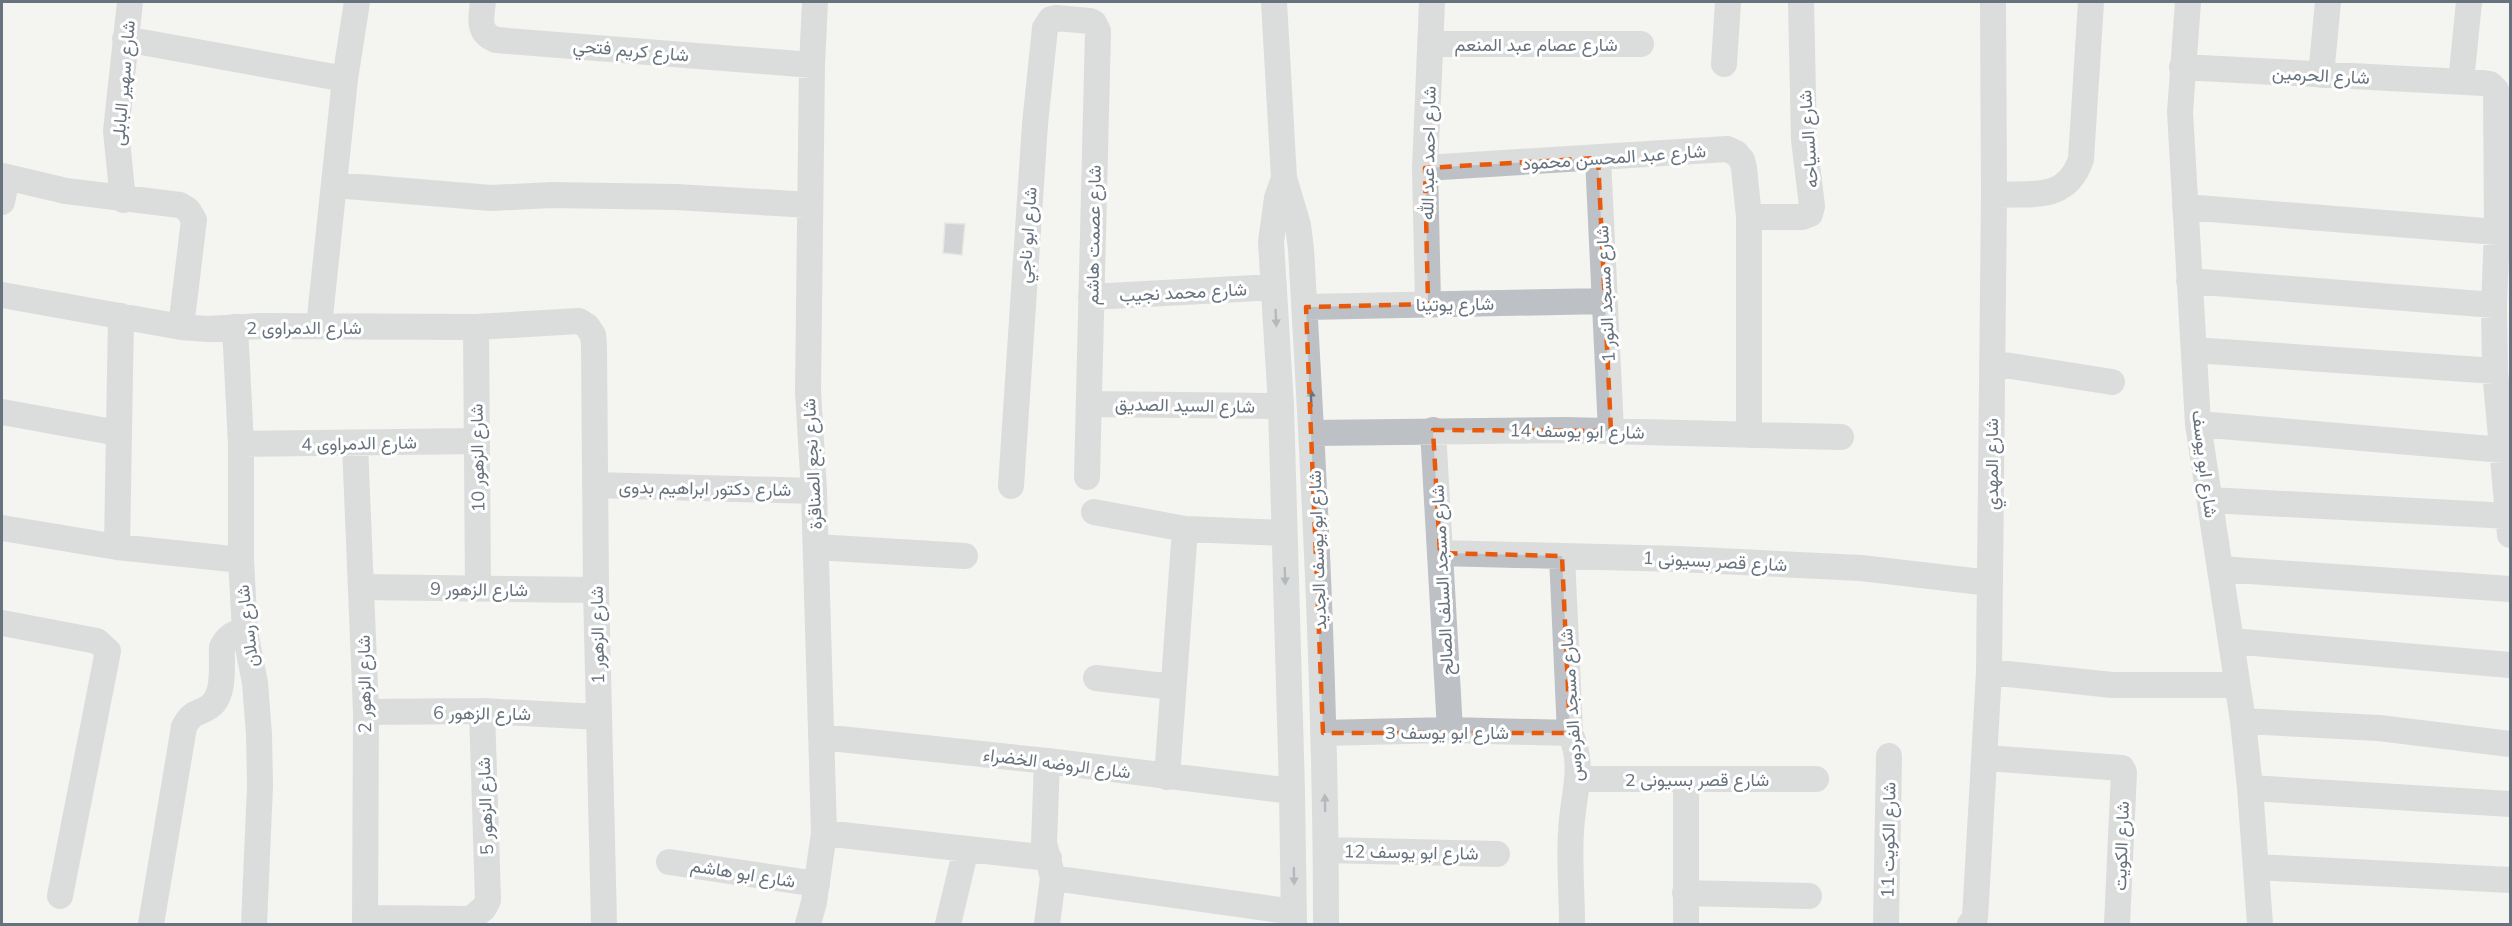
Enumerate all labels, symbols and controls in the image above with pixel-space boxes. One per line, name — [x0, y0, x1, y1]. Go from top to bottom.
street label: شارع سهير البابلى — [106, 19, 141, 147]
street label: شارع كريم فتحي — [572, 33, 690, 71]
street label: شارع عصام عبد المنعم — [1454, 33, 1618, 57]
street label: شارع الحرمين — [2272, 61, 2370, 90]
street label: شارع احمد عبد الله — [1415, 86, 1442, 220]
street label: شارع السياحه — [1793, 89, 1824, 189]
street label: شارع عبد المحسن محمود — [1521, 139, 1707, 176]
street label: شارع عصمت هاشم — [1080, 165, 1107, 305]
street label: شارع ابو ناجي — [1012, 186, 1046, 284]
street label: شارع مسجد النور 1 — [1590, 225, 1621, 363]
street label: شارع محمد نجيب — [1118, 277, 1248, 308]
street label: شارع يوتينا — [1416, 292, 1494, 317]
one-way arrow — [1271, 309, 1280, 328]
street label: شارع الدمراوى 2 — [246, 316, 362, 340]
one-way arrow — [1306, 389, 1316, 408]
street label: شارع السيد الصديق — [1115, 392, 1255, 419]
street label: شارع نجع الصناقرة — [797, 398, 828, 530]
street label: شارع الزهور 10 — [465, 403, 490, 513]
street label: شارع ابو يوسف — [2186, 409, 2223, 519]
street label: شارع ابو يوسف 14 — [1509, 418, 1645, 445]
street label: شارع المهدي — [1980, 418, 2007, 510]
street label: شارع الدمراوى 4 — [301, 430, 417, 457]
street label: شارع ابو يوسف الجديد — [1303, 470, 1332, 630]
street label: شارع دكتور ابراهيم بدوى — [618, 475, 792, 502]
street label: شارع مسجد السلف الصالح — [1426, 484, 1459, 676]
street label: شارع قصر بسيونى 1 — [1642, 546, 1788, 577]
one-way arrow — [1281, 567, 1290, 586]
street label: شارع الزهور 9 — [430, 577, 528, 602]
street label: شارع رسلان — [231, 583, 264, 669]
street label: شارع الزهور 1 — [585, 586, 610, 684]
street label: شارع مسجد الفردوس — [1554, 627, 1589, 783]
street label: شارع الزهور 2 — [352, 635, 377, 733]
street label: شارع الزهور 6 — [433, 701, 531, 726]
street label: شارع ابو يوسف 3 — [1385, 721, 1509, 745]
street label: شارع الروضه الخضراء — [982, 743, 1132, 784]
street label: شارع الزهور 5 — [472, 757, 499, 855]
street label: شارع قصر بسيونى 2 — [1625, 768, 1769, 792]
street label: شارع الكويت 11 — [1875, 782, 1902, 898]
one-way arrow — [1320, 794, 1330, 813]
street label: شارع الكويت — [2108, 801, 2135, 891]
street label: شارع ابو يوسف 12 — [1343, 839, 1479, 866]
street label: شارع ابو هاشم — [689, 853, 797, 894]
one-way arrow — [1289, 866, 1299, 885]

